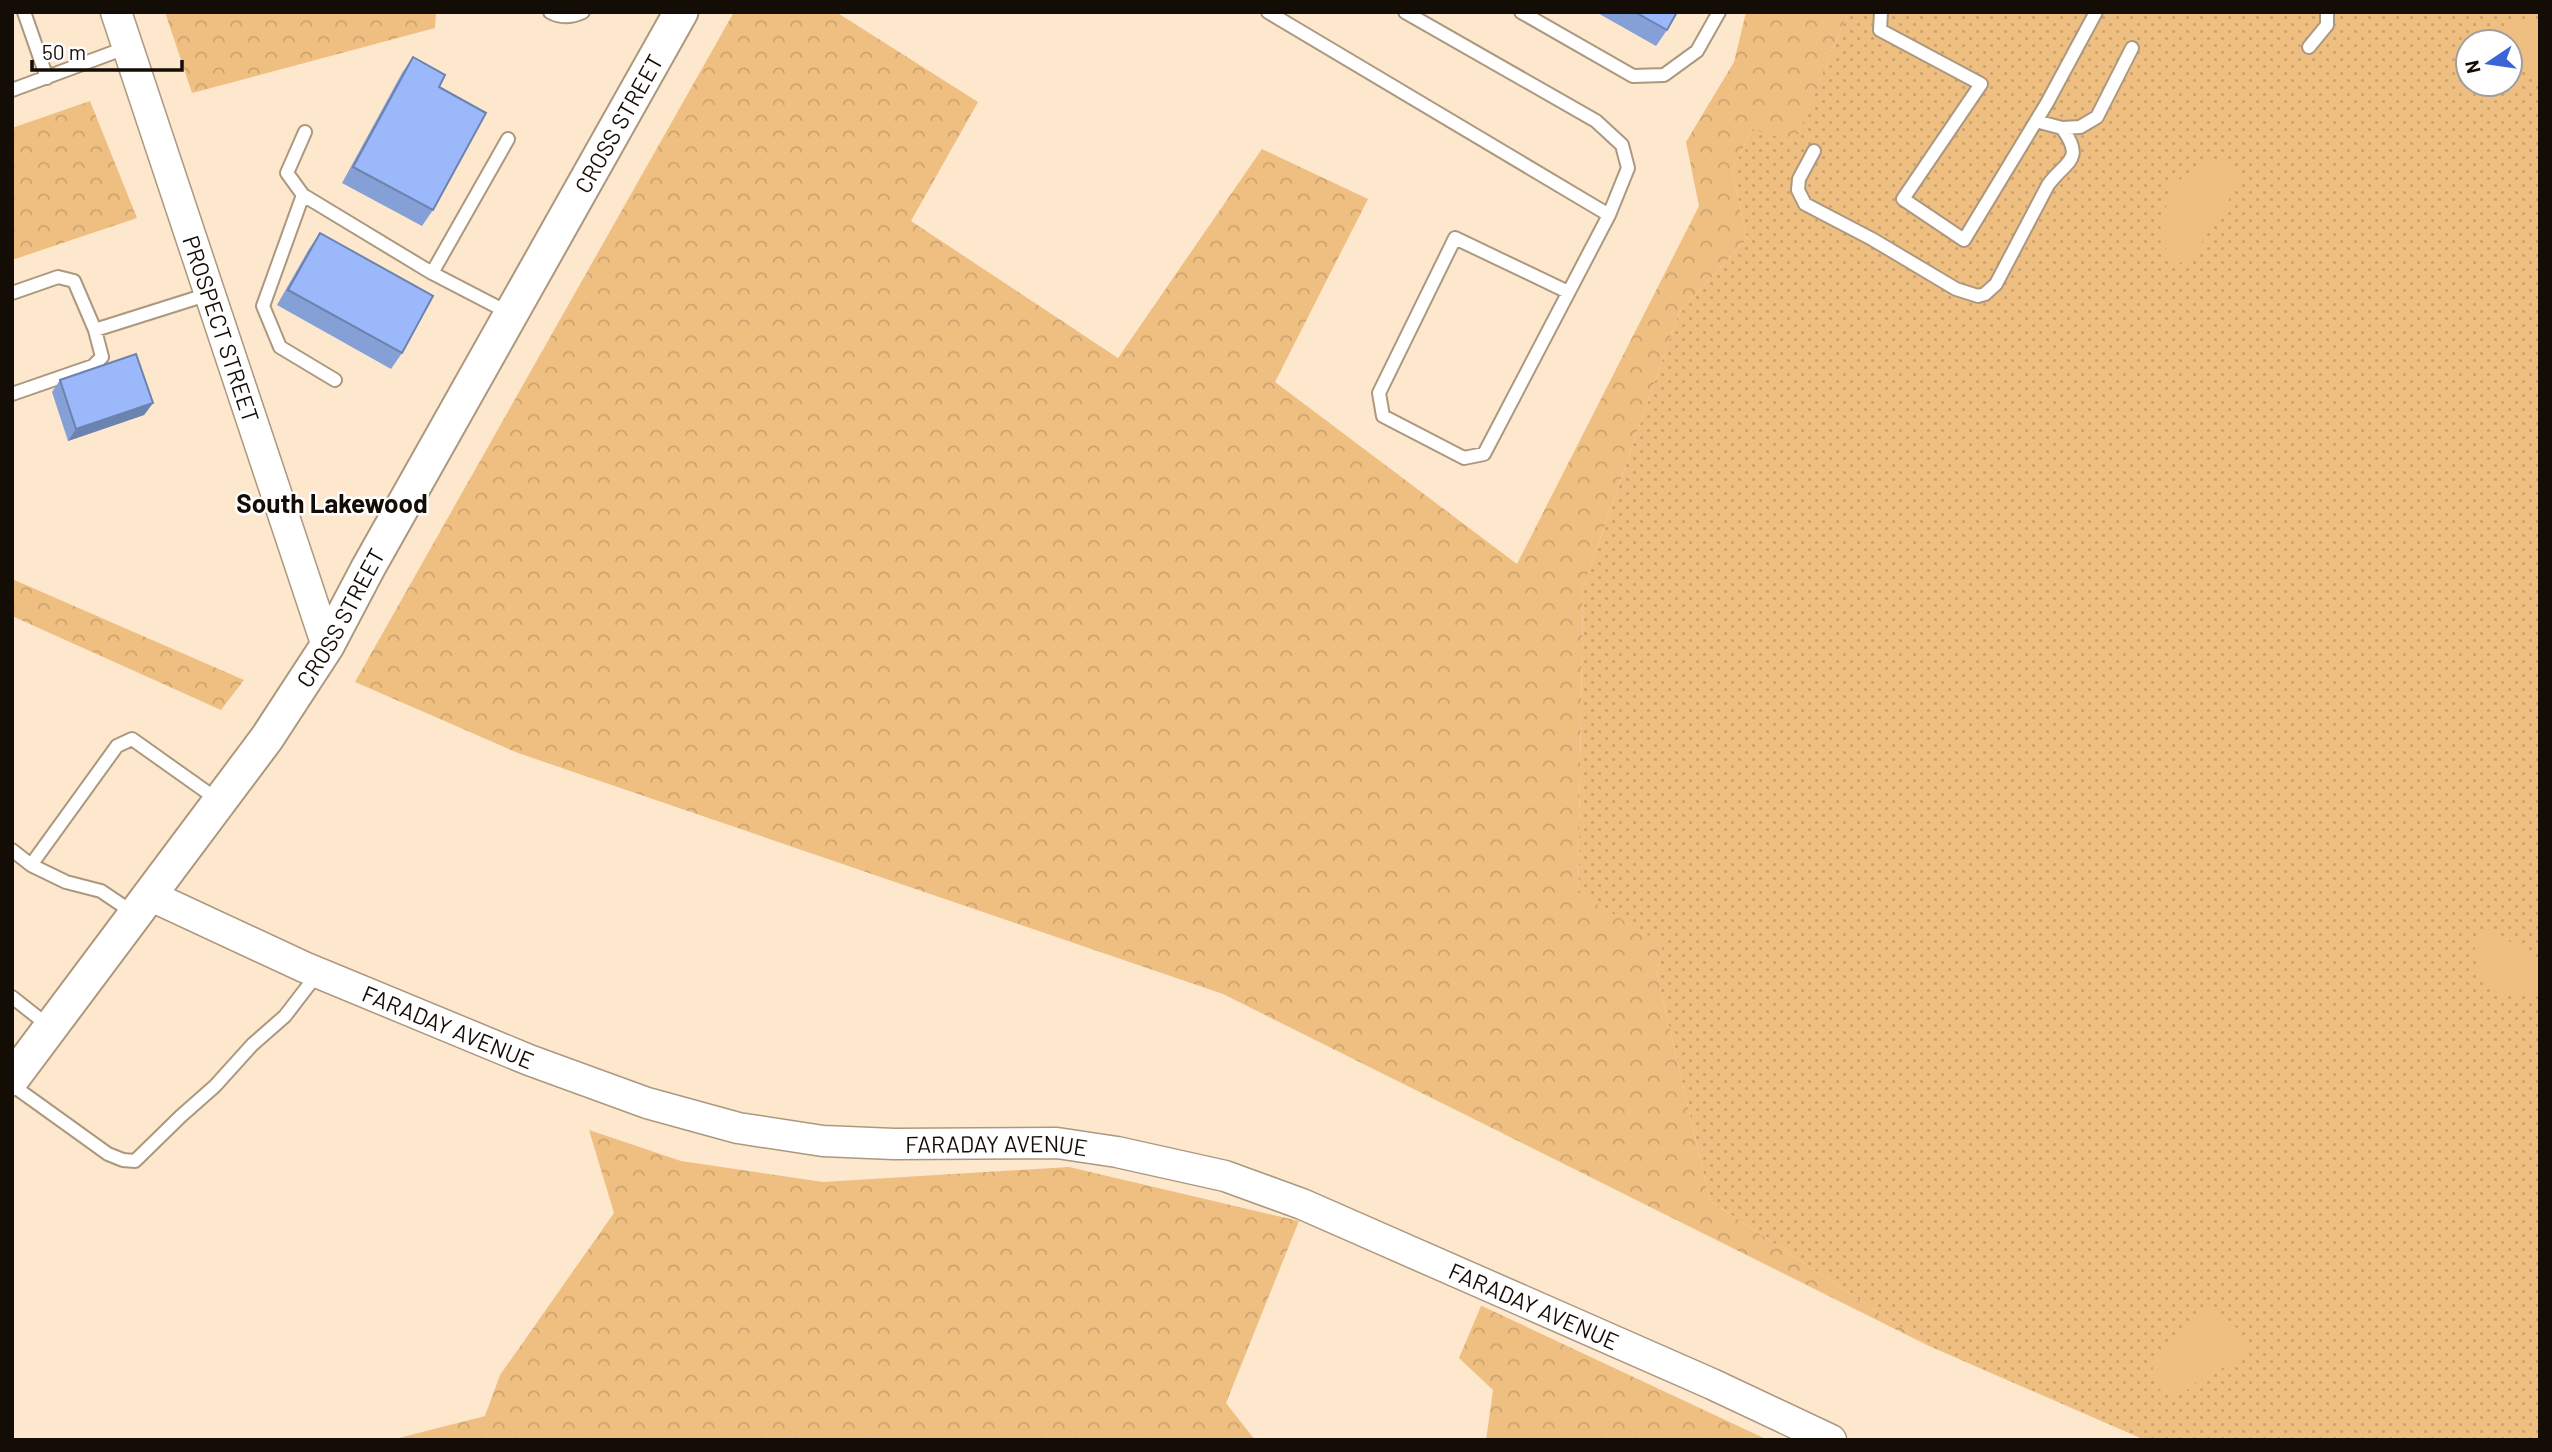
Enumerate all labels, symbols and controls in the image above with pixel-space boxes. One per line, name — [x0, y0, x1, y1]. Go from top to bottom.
scale bar — [32, 28, 182, 72]
north arrow — [2454, 28, 2524, 98]
text: 50 m — [42, 39, 86, 64]
street label: CROSS STREET — [568, 49, 668, 198]
text: N — [2459, 58, 2485, 76]
street label: PROSPECT STREET — [177, 232, 266, 426]
district label: South Lakewood — [236, 487, 428, 518]
street label: CROSS STREET — [290, 543, 390, 692]
street label: FARADAY AVENUE — [358, 979, 538, 1074]
street label: FARADAY AVENUE — [905, 1129, 1090, 1161]
street label: FARADAY AVENUE — [1445, 1256, 1623, 1355]

